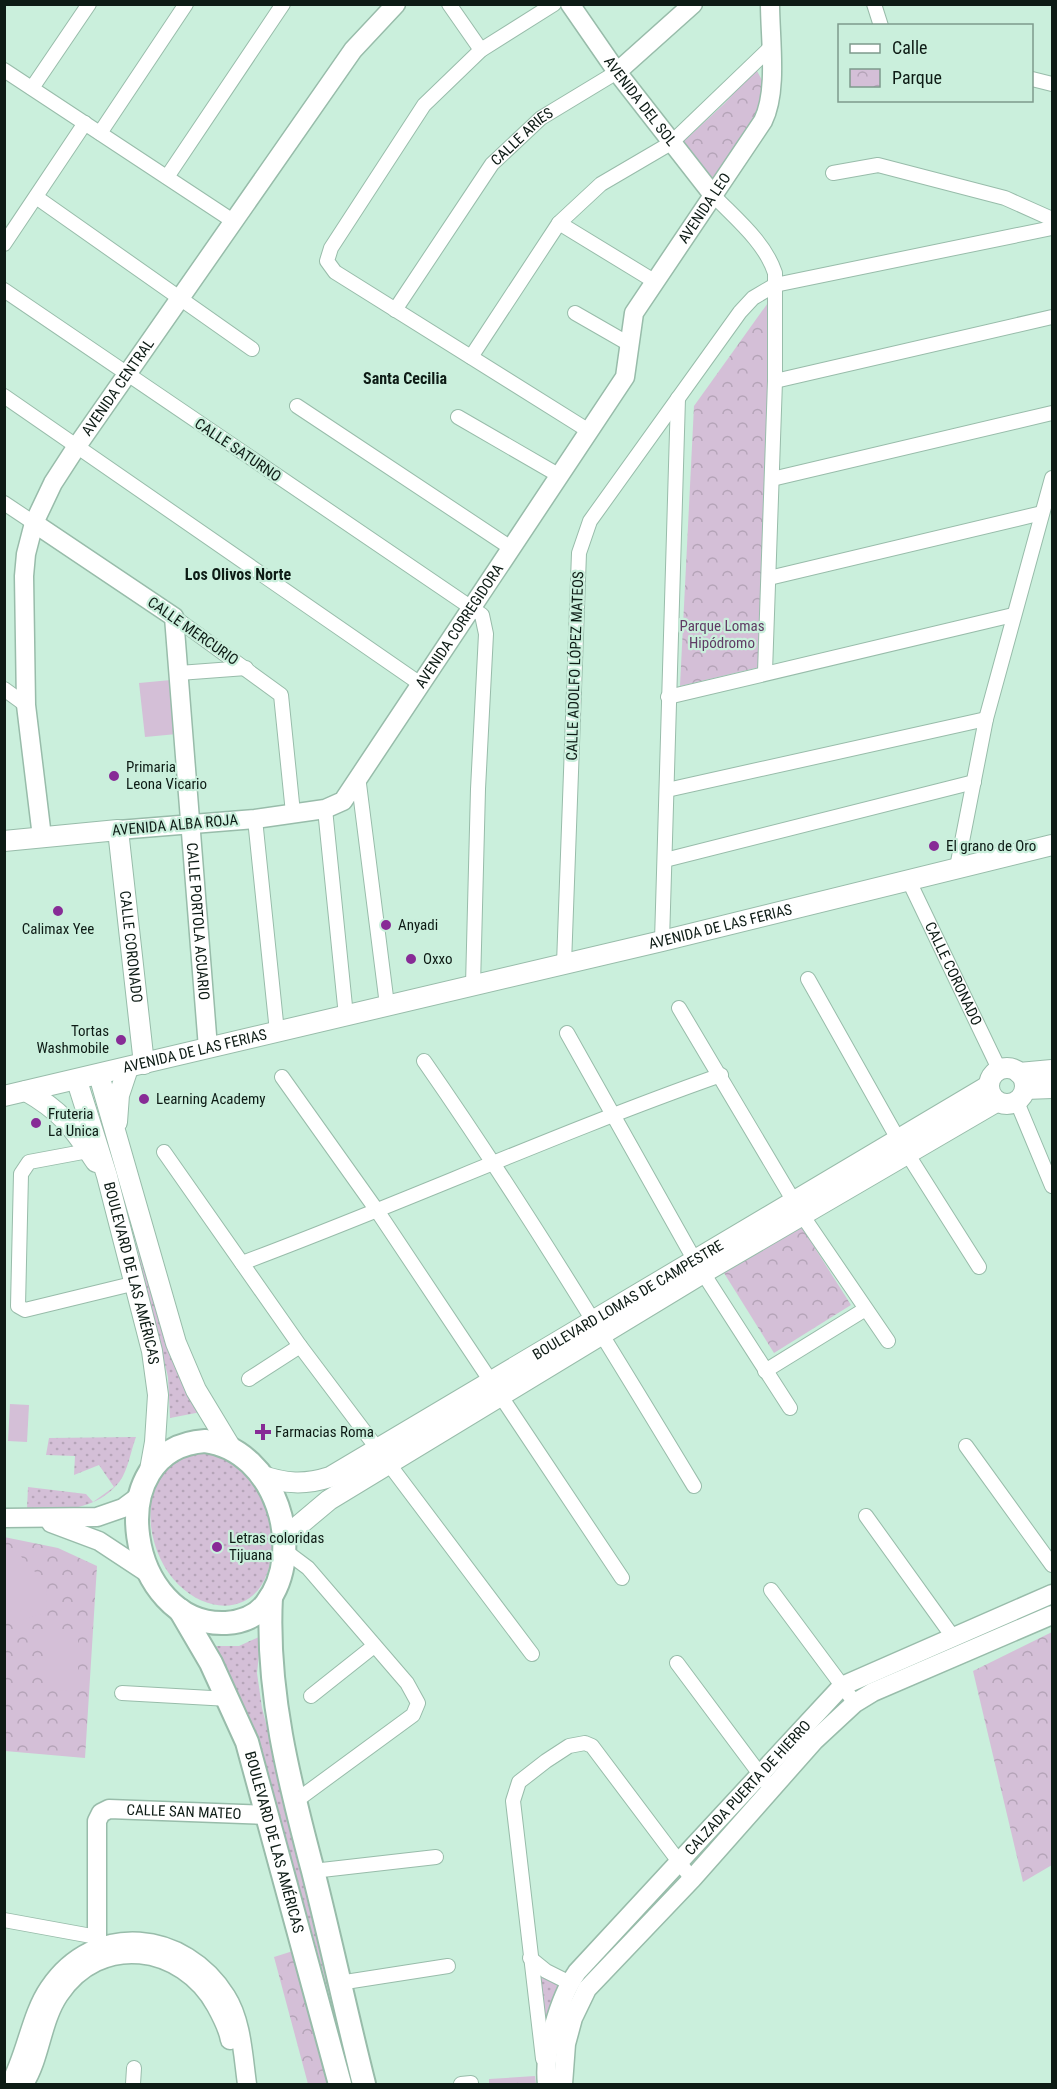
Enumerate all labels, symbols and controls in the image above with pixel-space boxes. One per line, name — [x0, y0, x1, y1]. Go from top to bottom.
legend — [838, 24, 1033, 102]
text: Calle — [892, 37, 928, 58]
street label: AVENIDA DEL SOL — [600, 53, 680, 150]
text: Parque — [892, 67, 942, 88]
street label: CALLE ARIES — [487, 104, 557, 169]
street label: AVENIDA LEO — [674, 169, 735, 247]
street label: AVENIDA CENTRAL — [78, 335, 158, 439]
district label: Santa Cecilia — [363, 369, 447, 388]
street label: CALLE SATURNO — [191, 414, 285, 486]
street label: AVENIDA CORREGIDORA — [412, 560, 507, 691]
district label: Los Olivos Norte — [185, 565, 291, 584]
street label: CALLE ADOLFO LÓPEZ MATEOS — [563, 571, 587, 761]
street label: CALLE MERCURIO — [144, 593, 242, 669]
park label: Parque Lomas Hipódromo — [679, 617, 765, 652]
place label: Primaria Leona Vicario — [126, 758, 207, 793]
marker: Primaria Leona Vicario — [107, 769, 121, 783]
street label: AVENIDA ALBA ROJA — [111, 811, 239, 839]
place label: El grano de Oro — [946, 837, 1036, 855]
marker: El grano de Oro — [927, 839, 941, 853]
street label: CALLE PORTOLA ACUARIO — [183, 842, 213, 1001]
street label: CALLE CORONADO — [116, 890, 146, 1004]
street label: AVENIDA DE LAS FERIAS — [647, 900, 794, 953]
marker: Calimax Yee — [51, 904, 65, 918]
place label: Anyadi — [398, 916, 438, 934]
marker: Anyadi — [379, 918, 393, 932]
street label: CALLE CORONADO — [921, 919, 986, 1028]
place label: Calimax Yee — [22, 920, 94, 938]
place label: Oxxo — [423, 950, 453, 968]
marker: Oxxo — [404, 952, 418, 966]
place label: Tortas Washmobile — [36, 1022, 109, 1057]
street label: AVENIDA DE LAS FERIAS — [121, 1025, 269, 1077]
marker: Tortas Washmobile — [114, 1033, 128, 1047]
place label: Learning Academy — [156, 1090, 266, 1108]
marker: Learning Academy — [137, 1092, 151, 1106]
place label: Fruteria La Unica — [48, 1105, 99, 1140]
marker: Fruteria La Unica — [29, 1116, 43, 1130]
street label: BOULEVARD DE LAS AMÉRICAS — [100, 1180, 163, 1366]
street label: BOULEVARD LOMAS DE CAMPESTRE — [529, 1236, 726, 1364]
place label: Farmacias Roma — [275, 1423, 374, 1441]
marker: Farmacias Roma — [256, 1425, 270, 1439]
place label: Letras coloridas Tijuana — [229, 1529, 324, 1564]
marker: Letras coloridas Tijuana — [210, 1540, 224, 1554]
street label: CALZADA PUERTA DE HIERRO — [681, 1716, 815, 1859]
street label: BOULEVARD DE LAS AMÉRICAS — [241, 1749, 308, 1935]
street label: CALLE SAN MATEO — [126, 1801, 242, 1823]

